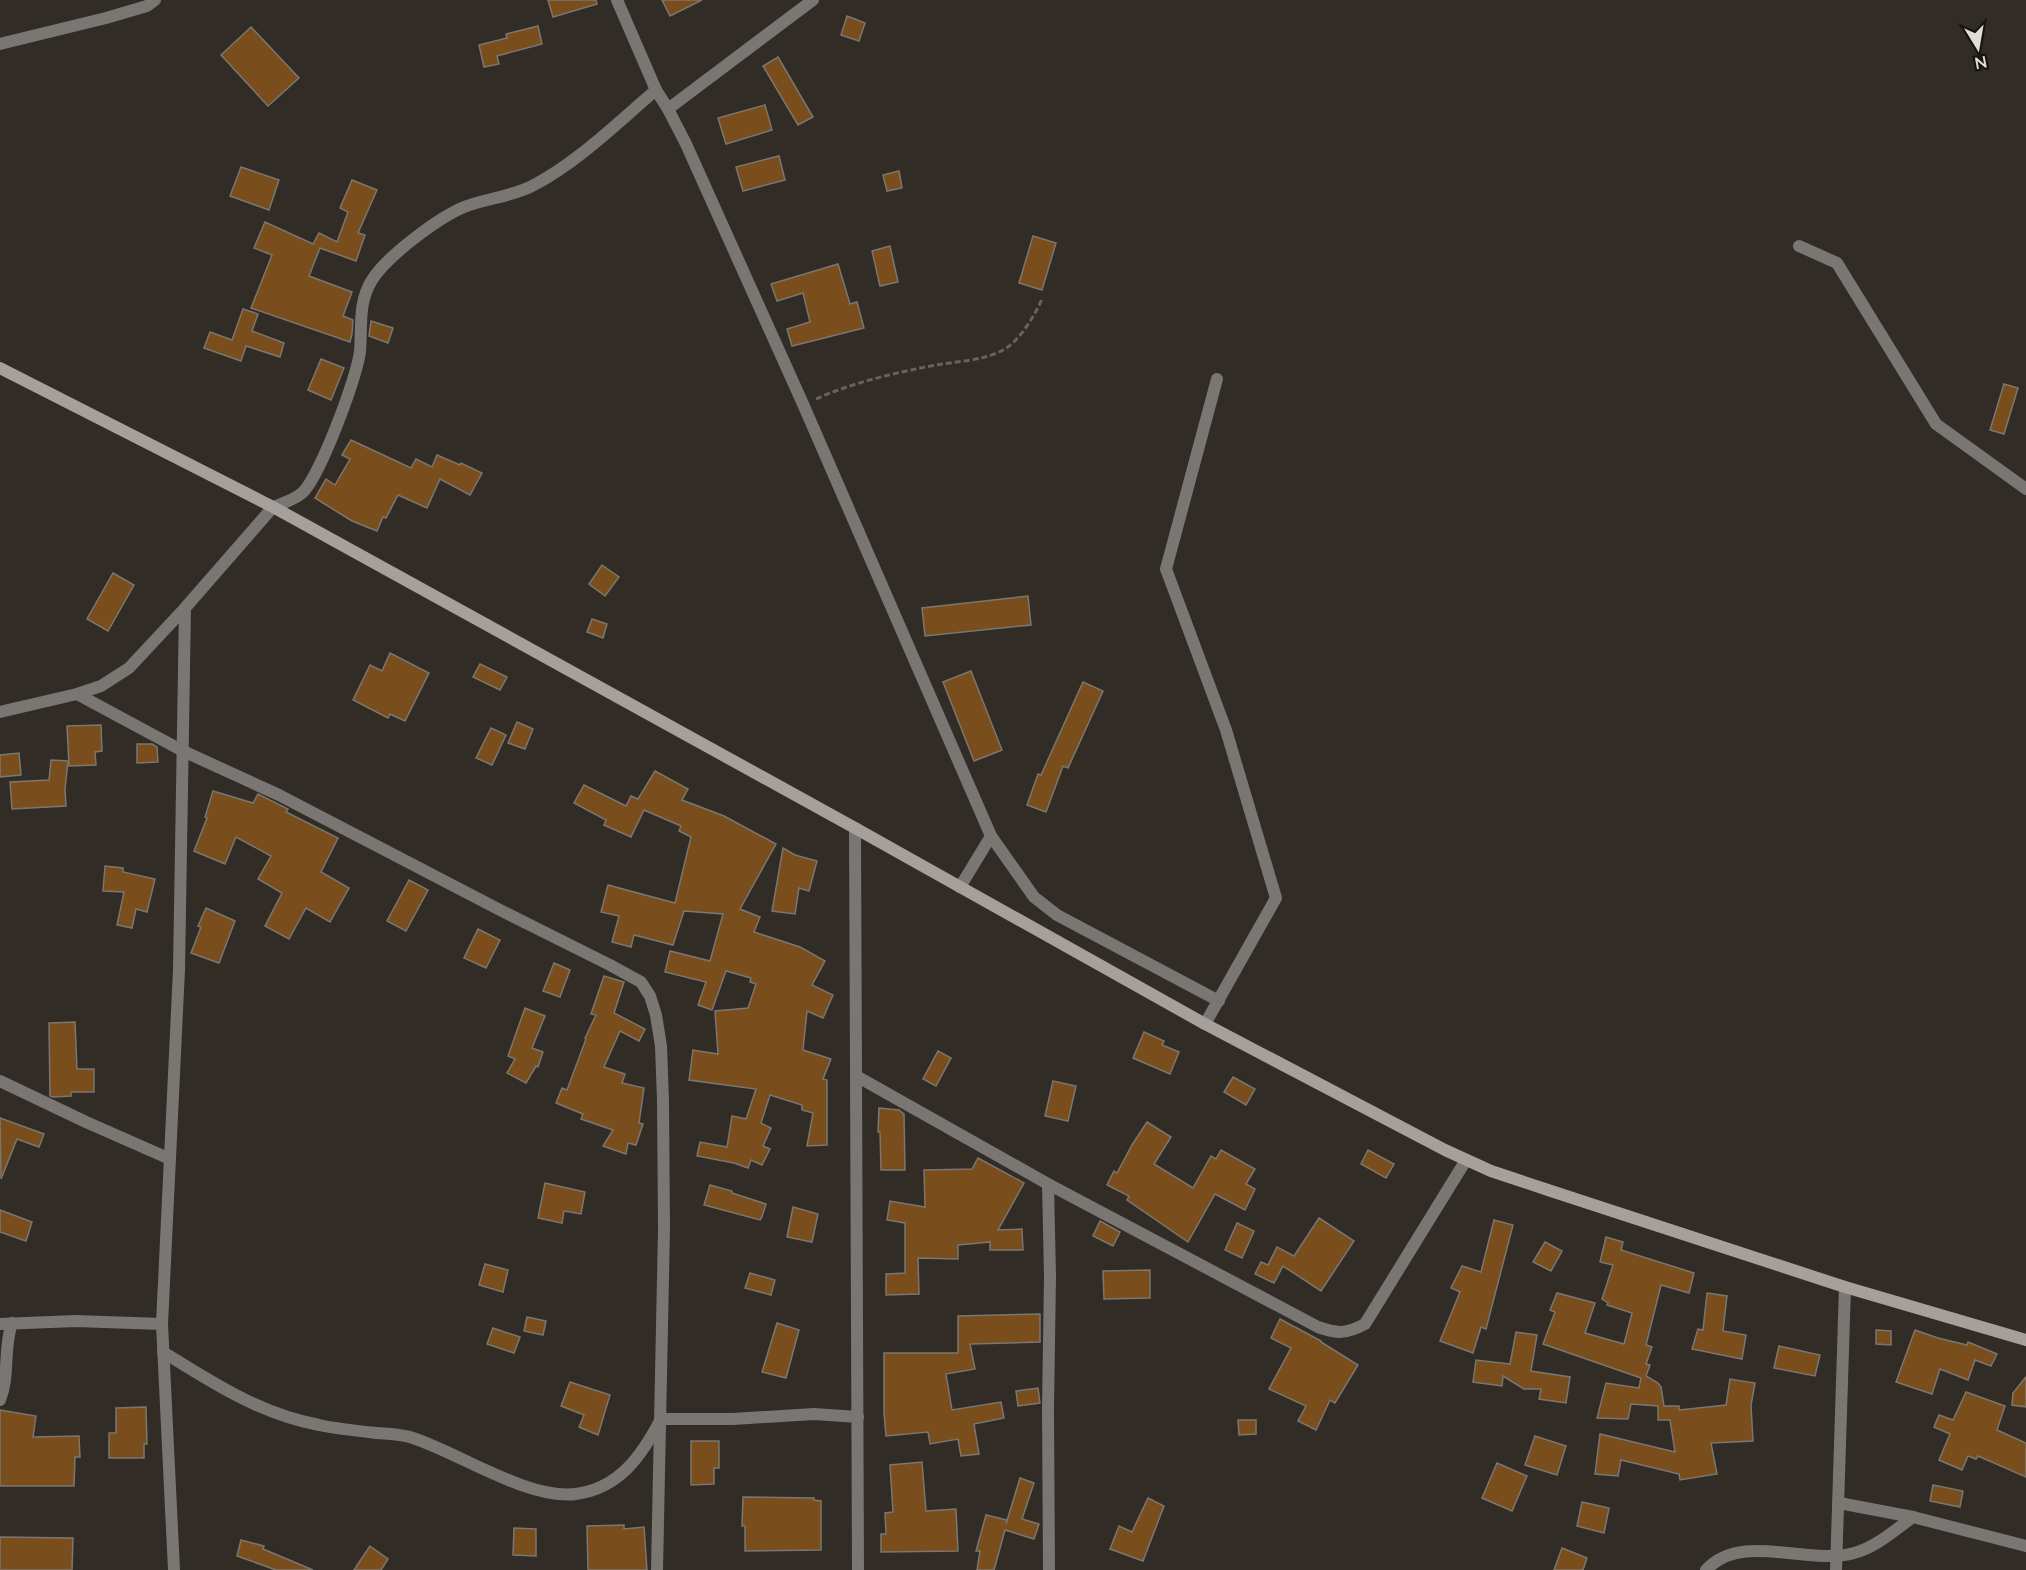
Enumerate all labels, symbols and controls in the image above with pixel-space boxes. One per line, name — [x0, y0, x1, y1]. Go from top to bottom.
north arrow — [1948, 18, 2008, 78]
text: N — [1973, 53, 1989, 74]

